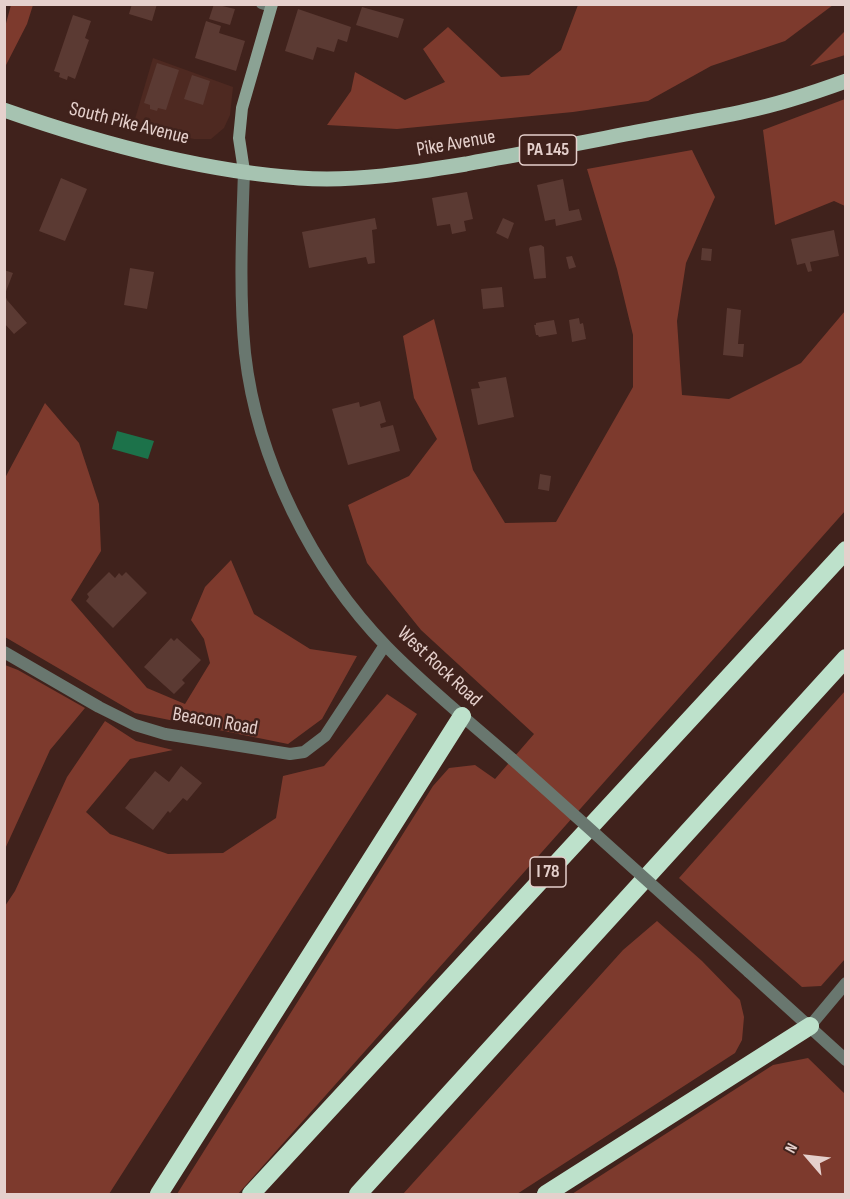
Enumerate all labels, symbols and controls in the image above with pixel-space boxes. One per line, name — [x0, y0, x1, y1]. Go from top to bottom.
street label: South Pike Avenue — [67, 98, 191, 150]
street label: Pike Avenue — [415, 125, 497, 163]
road number: PA 145 — [520, 135, 576, 165]
street label: West Rock Road — [392, 622, 486, 712]
street label: Beacon Road — [171, 703, 259, 741]
road number: I 78 — [530, 857, 566, 887]
north arrow — [778, 1127, 838, 1187]
text: N — [781, 1140, 802, 1157]

